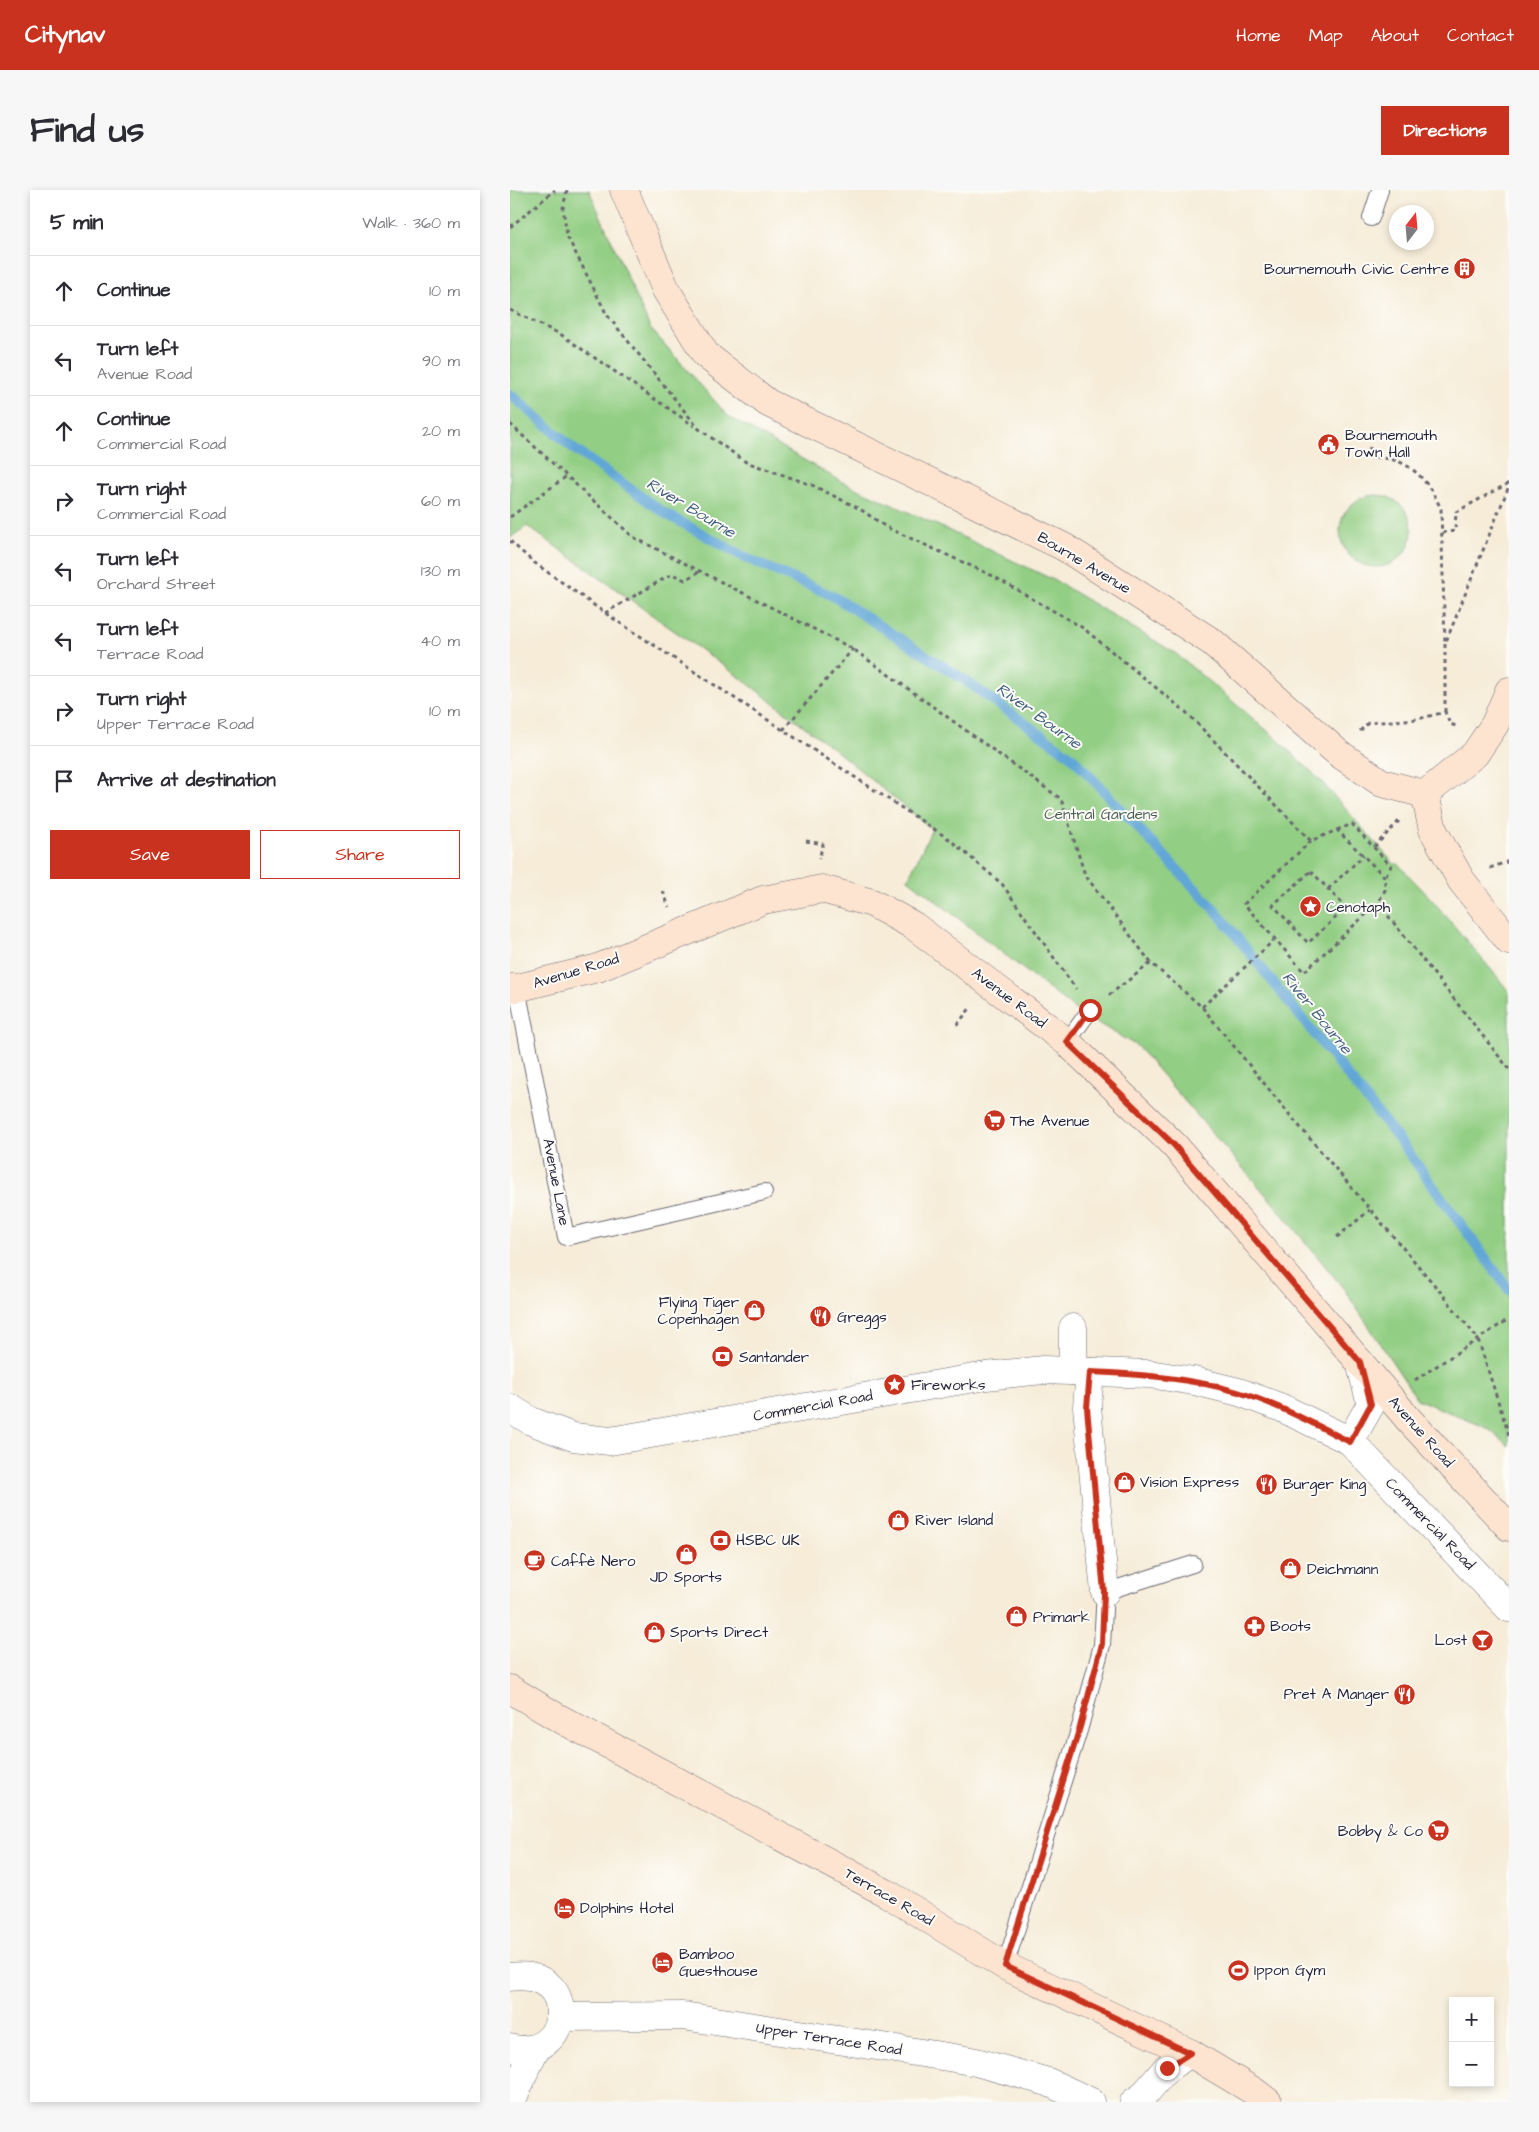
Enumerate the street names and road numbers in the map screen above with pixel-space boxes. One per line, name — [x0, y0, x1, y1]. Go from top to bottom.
street label: Bourne Avenue — [1033, 527, 1135, 599]
street label: Avenue Road — [530, 948, 622, 994]
street label: Avenue Road — [967, 963, 1051, 1033]
street label: Avenue Lane — [537, 1137, 575, 1227]
street label: Commercial Road — [752, 1385, 875, 1427]
street label: Avenue Road — [1383, 1392, 1459, 1472]
street label: Commercial Road — [1380, 1473, 1480, 1575]
street label: Terrace Road — [841, 1863, 938, 1931]
street label: Upper Terrace Road — [755, 2017, 904, 2061]

